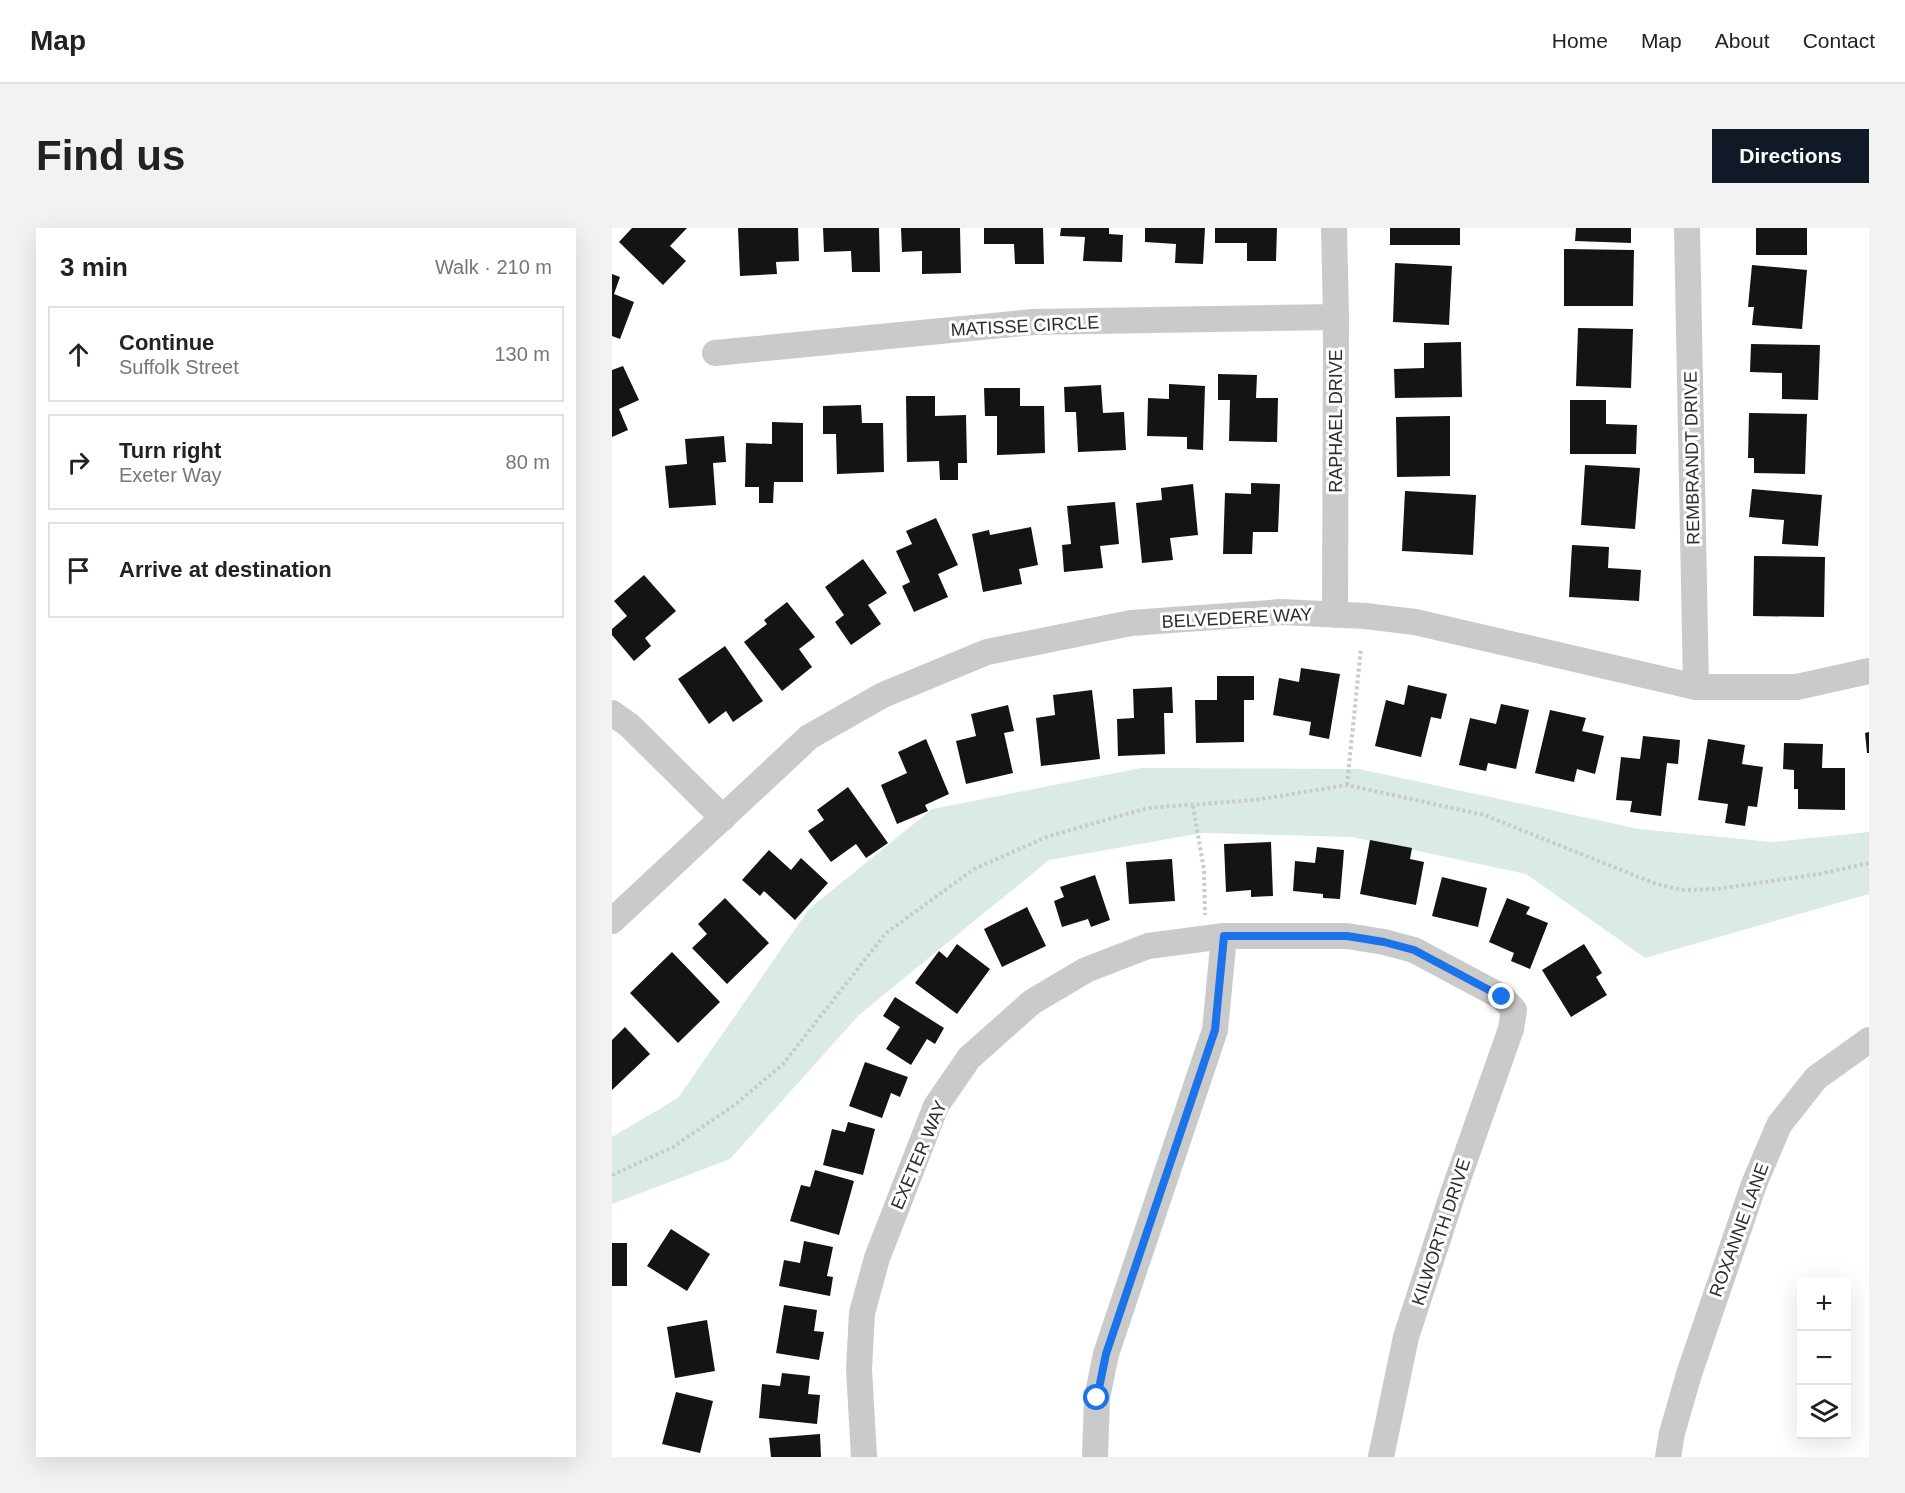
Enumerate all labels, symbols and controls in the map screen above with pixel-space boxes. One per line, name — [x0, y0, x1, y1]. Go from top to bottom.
text: Map — [30, 25, 86, 56]
text: Home — [1552, 29, 1608, 52]
text: Map — [1641, 29, 1682, 52]
text: About — [1715, 29, 1770, 52]
text: Contact — [1803, 29, 1875, 52]
button: Directions — [1712, 129, 1869, 183]
text: Find us — [36, 132, 185, 179]
text: 3 min — [60, 252, 128, 282]
text: Walk · 210 m — [435, 256, 552, 278]
street label: MATISSE CIRCLE — [950, 312, 1100, 340]
text: Continue — [119, 330, 214, 355]
icon: ahead — [62, 338, 95, 371]
text: 130 m — [494, 343, 550, 365]
street label: RAPHAEL DRIVE — [1326, 349, 1346, 493]
text: Suffolk Street — [119, 356, 239, 378]
street label: REMBRANDT DRIVE — [1680, 371, 1704, 545]
text: Turn right — [119, 438, 221, 463]
icon: right — [62, 446, 95, 479]
text: 80 m — [506, 451, 550, 473]
text: Exeter Way — [119, 464, 222, 486]
icon: arrive — [62, 554, 95, 587]
text: Arrive at destination — [119, 557, 332, 582]
street label: BELVEDERE WAY — [1161, 604, 1313, 632]
route end — [1488, 983, 1514, 1009]
street label: EXETER WAY — [887, 1098, 951, 1212]
street label: KILWORTH DRIVE — [1408, 1156, 1474, 1308]
street label: ROXANNE LANE — [1705, 1160, 1773, 1300]
map controls — [1797, 1277, 1851, 1439]
button: + — [1797, 1277, 1851, 1331]
button: − — [1797, 1331, 1851, 1385]
route start — [1083, 1384, 1109, 1410]
button: layers — [1797, 1385, 1851, 1439]

